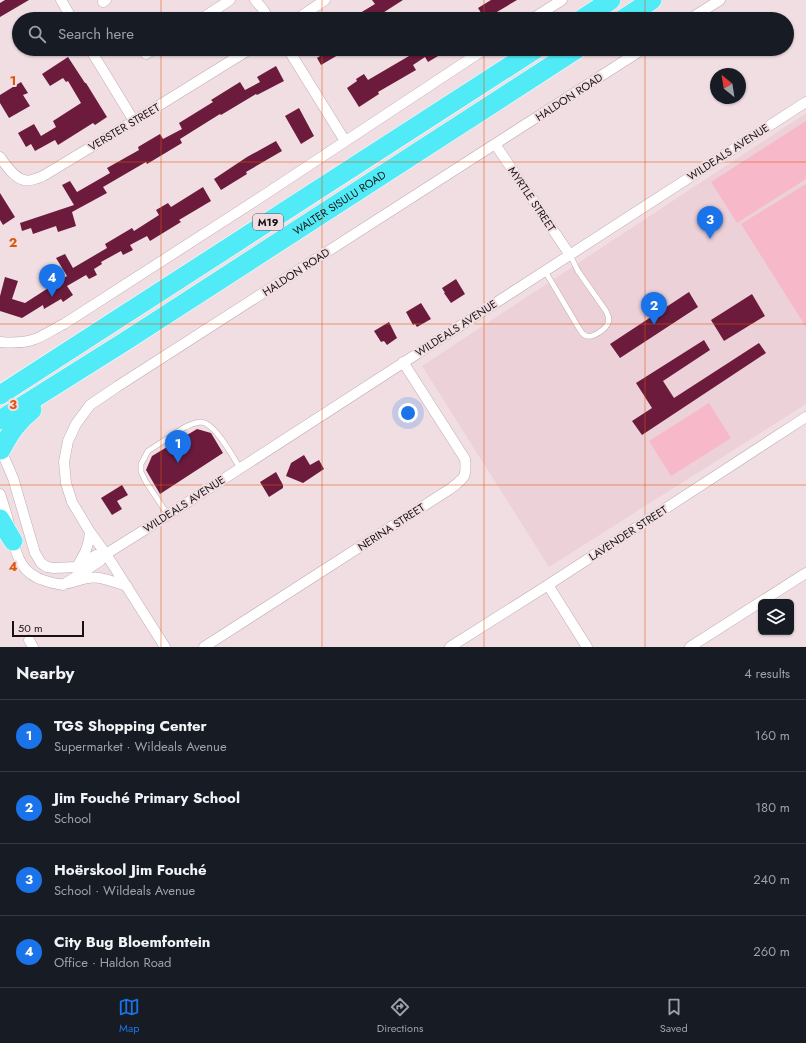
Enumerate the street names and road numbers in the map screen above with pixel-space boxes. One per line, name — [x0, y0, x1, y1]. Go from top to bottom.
street label: HALDON ROAD — [532, 69, 606, 125]
street label: VERSTER STREET — [85, 99, 163, 155]
street label: WILDEALS AVENUE — [684, 120, 772, 184]
street label: MYRTLE STREET — [504, 163, 560, 235]
street label: WALTER SISULU ROAD — [290, 166, 390, 239]
road number: M19 — [253, 214, 283, 230]
street label: HALDON ROAD — [259, 244, 333, 300]
street label: WILDEALS AVENUE — [412, 296, 500, 360]
street label: WILDEALS AVENUE — [140, 472, 228, 536]
street label: NERINA STREET — [354, 499, 428, 555]
street label: LAVENDER STREET — [586, 502, 670, 564]

